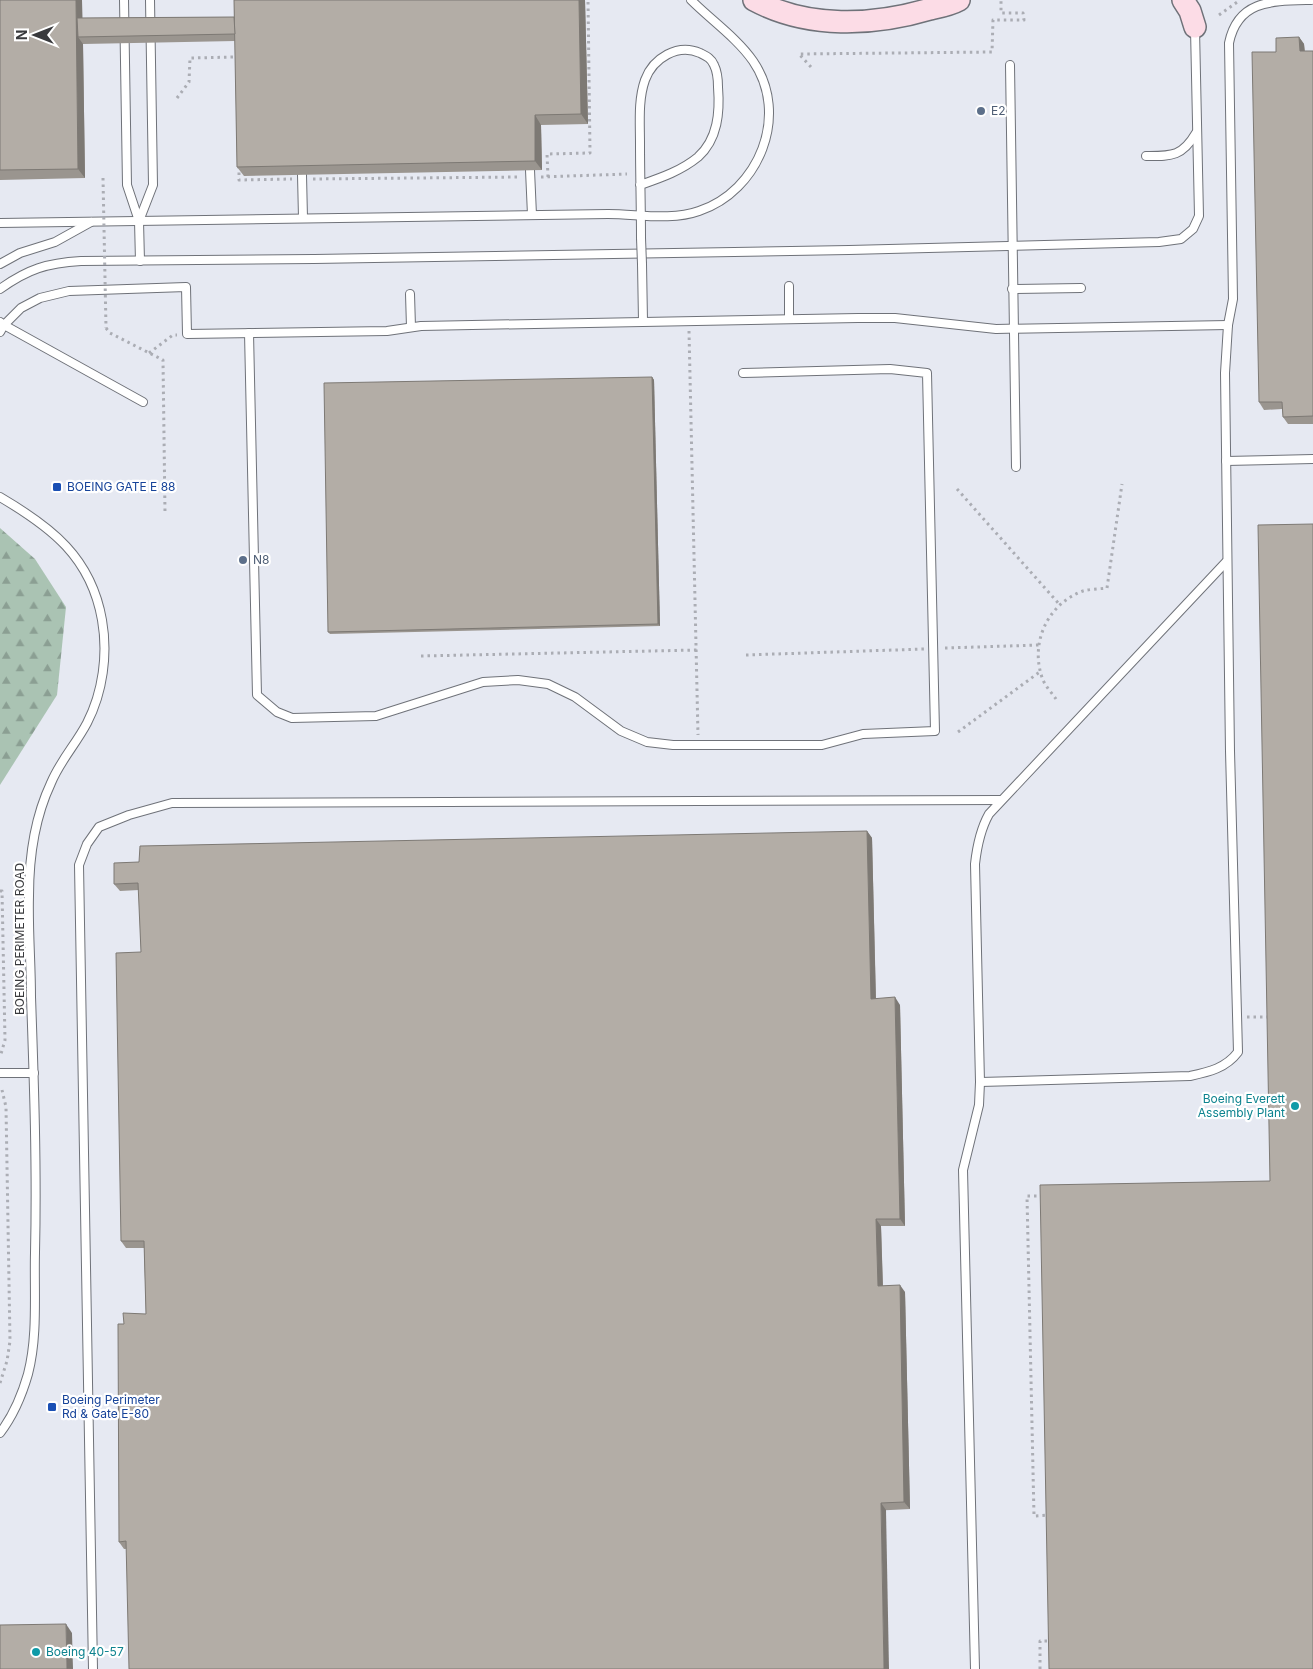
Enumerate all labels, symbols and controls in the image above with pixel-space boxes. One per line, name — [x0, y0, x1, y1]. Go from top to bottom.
north arrow — [10, 10, 60, 60]
text: N — [13, 30, 30, 40]
place label: E2 — [991, 103, 1006, 118]
marker: E2 — [975, 105, 987, 117]
place label: BOEING GATE E 88 — [67, 479, 176, 494]
marker: BOEING GATE E 88 — [51, 481, 63, 493]
place label: N8 — [253, 552, 269, 567]
marker: N8 — [237, 554, 249, 566]
street label: BOEING PERIMETER ROAD — [12, 863, 27, 1015]
place label: Boeing Everett Assembly Plant — [1198, 1091, 1285, 1120]
marker: Boeing Everett Assembly Plant — [1289, 1100, 1301, 1112]
place label: Boeing Perimeter Rd & Gate E-80 — [62, 1392, 160, 1421]
marker: Boeing Perimeter Rd & Gate E-80 — [46, 1401, 58, 1413]
place label: Boeing 40-57 — [46, 1644, 124, 1659]
marker: Boeing 40-57 — [30, 1646, 42, 1658]

